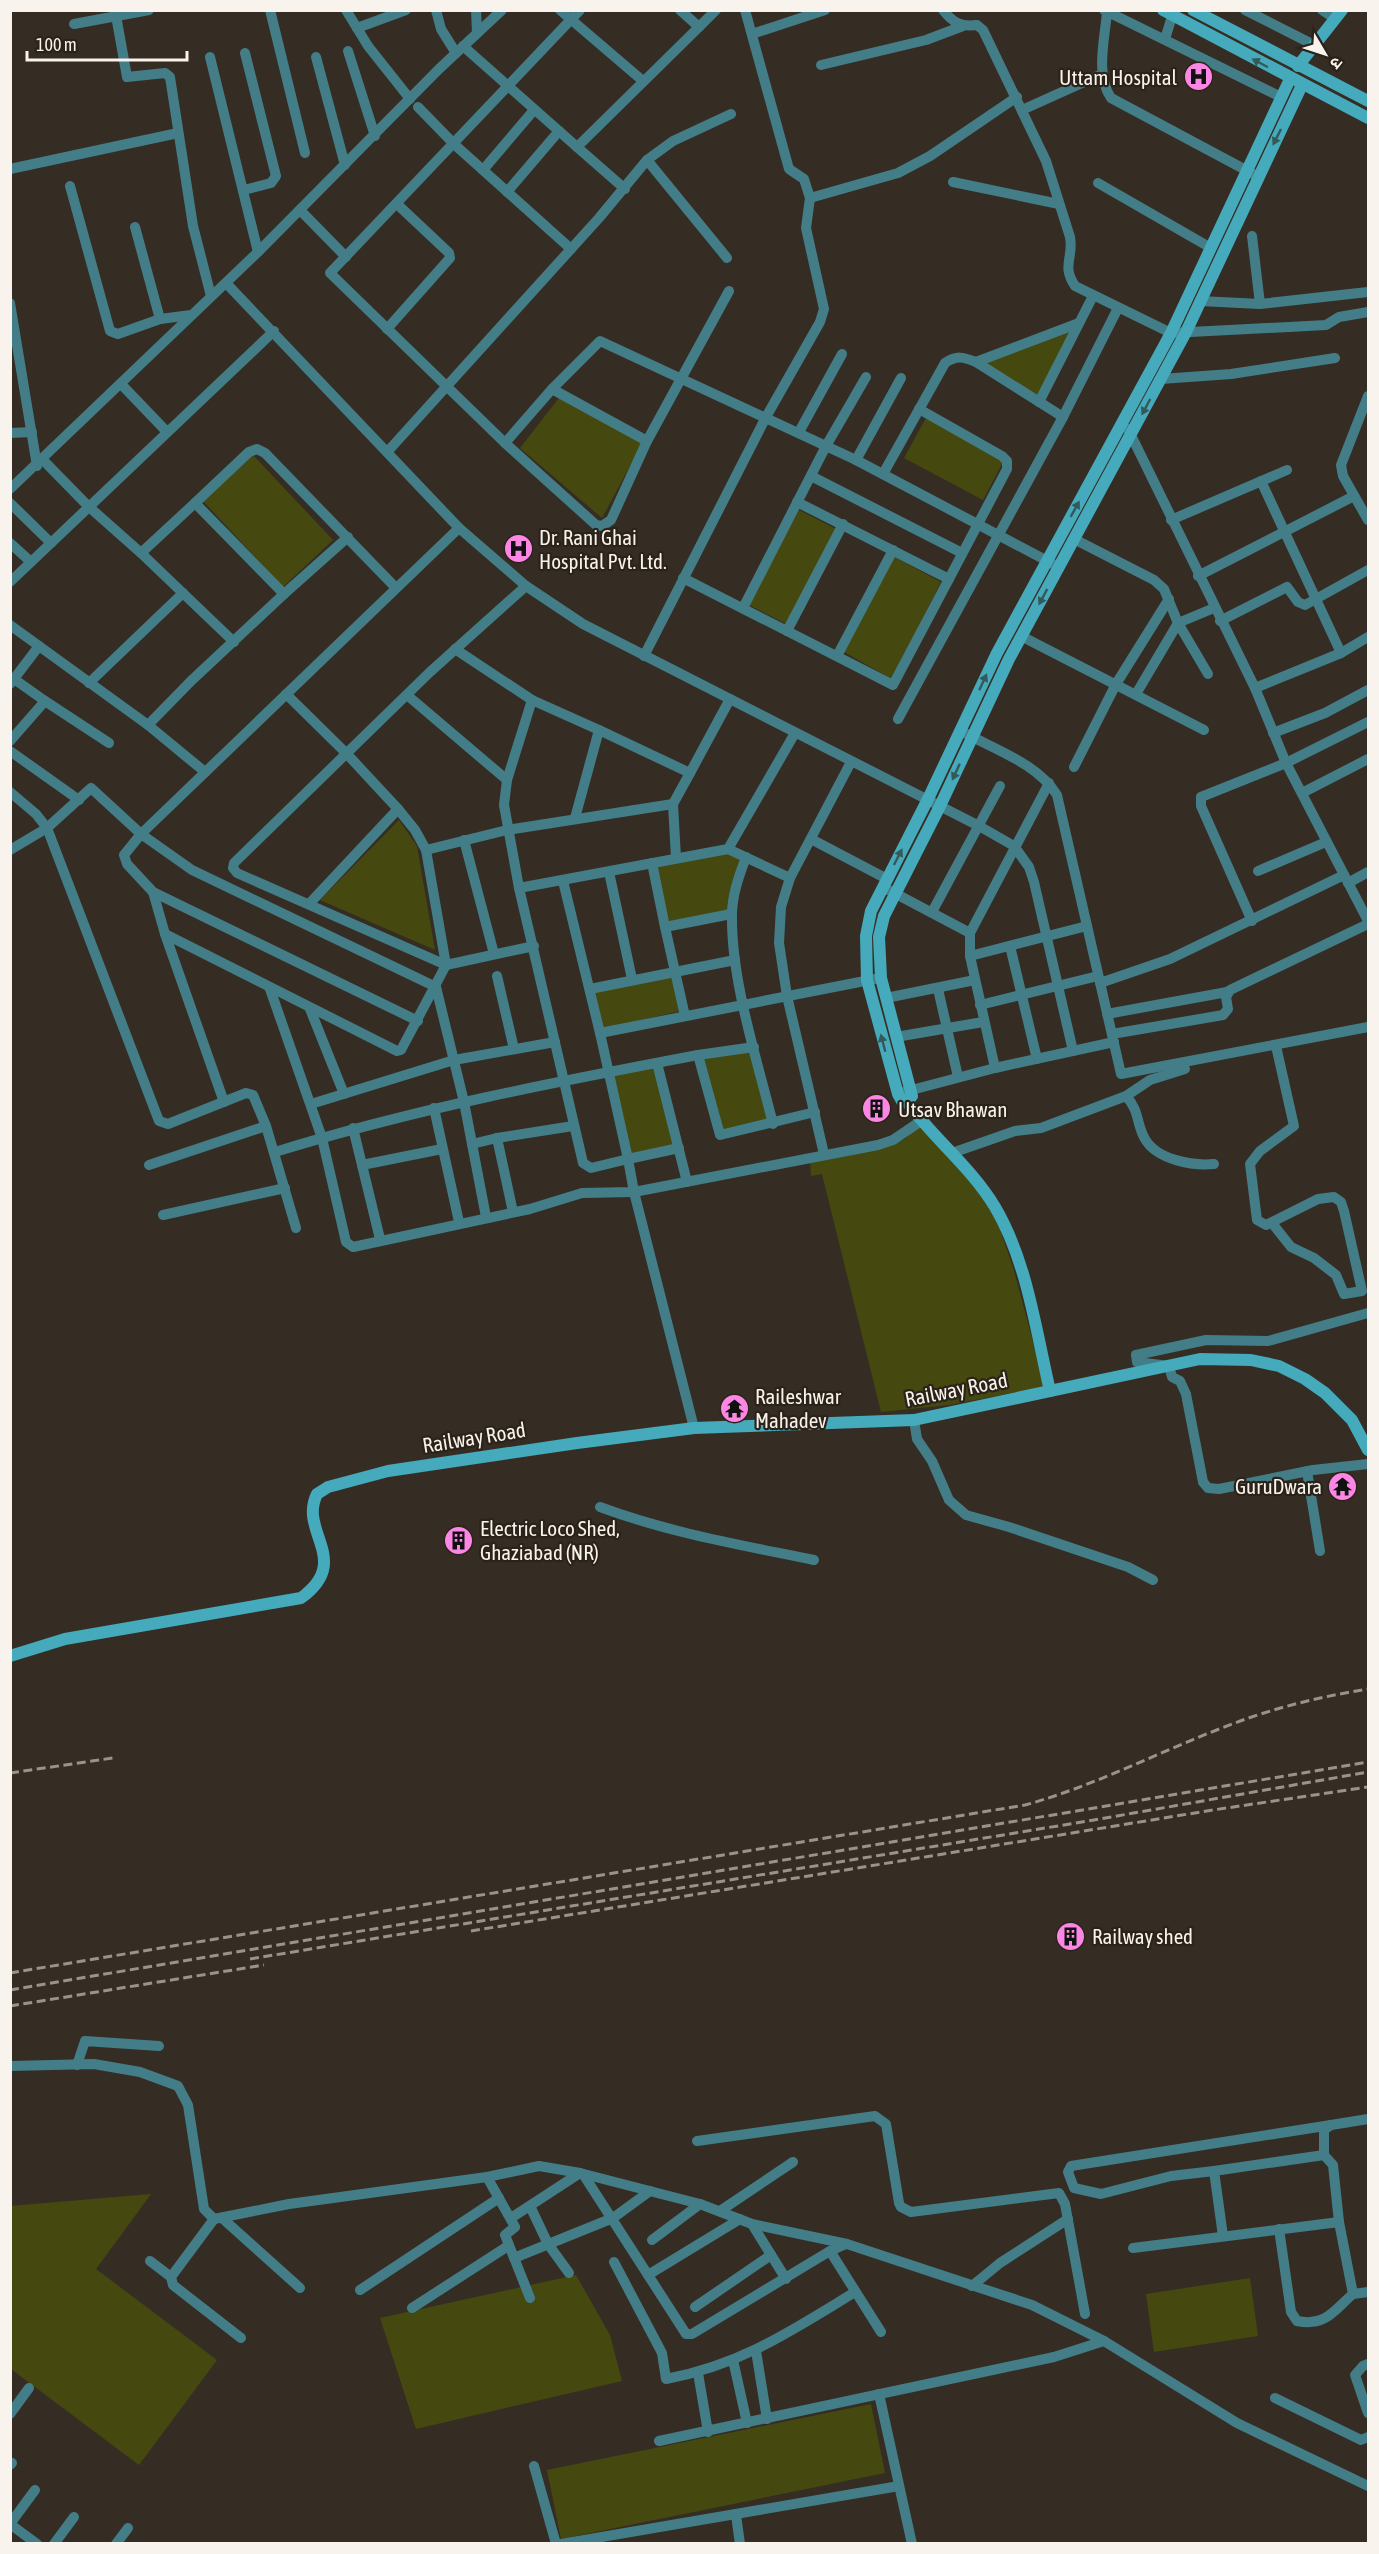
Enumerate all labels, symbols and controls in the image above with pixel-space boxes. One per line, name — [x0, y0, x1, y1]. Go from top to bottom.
scale bar — [27, 24, 188, 62]
north arrow — [1295, 24, 1355, 84]
text: 100 m — [36, 34, 77, 55]
text: उ — [1326, 54, 1347, 73]
one-way arrow — [1252, 58, 1269, 68]
hospital icon: Uttam Hospital — [1182, 61, 1214, 93]
place label: Uttam Hospital — [1059, 65, 1177, 89]
one-way arrow — [1272, 129, 1282, 146]
one-way arrow — [1141, 399, 1151, 416]
one-way arrow — [1070, 501, 1080, 518]
place label: Dr. Rani Ghai Hospital Pvt. Ltd. — [539, 525, 667, 573]
hospital icon: Dr. Rani Ghai Hospital Pvt. Ltd. — [502, 533, 534, 565]
one-way arrow — [1038, 589, 1048, 606]
one-way arrow — [979, 673, 988, 690]
one-way arrow — [952, 763, 961, 780]
one-way arrow — [893, 848, 903, 865]
one-way arrow — [878, 1034, 887, 1052]
building icon: Utsav Bhawan — [861, 1093, 893, 1125]
place label: Utsav Bhawan — [898, 1097, 1007, 1121]
street label: Railway Road — [903, 1367, 1009, 1411]
place label: Raileshwar Mahadev — [755, 1384, 842, 1432]
temple icon: Raileshwar Mahadev — [718, 1392, 750, 1424]
street label: Railway Road — [421, 1417, 527, 1457]
temple icon: GuruDwara — [1327, 1470, 1359, 1502]
place label: GuruDwara — [1235, 1474, 1322, 1498]
place label: Electric Loco Shed, Ghaziabad (NR) — [480, 1516, 620, 1564]
building icon: Electric Loco Shed, Ghaziabad (NR) — [443, 1524, 475, 1556]
building icon: Railway shed — [1055, 1920, 1087, 1952]
place label: Railway shed — [1092, 1924, 1193, 1948]

